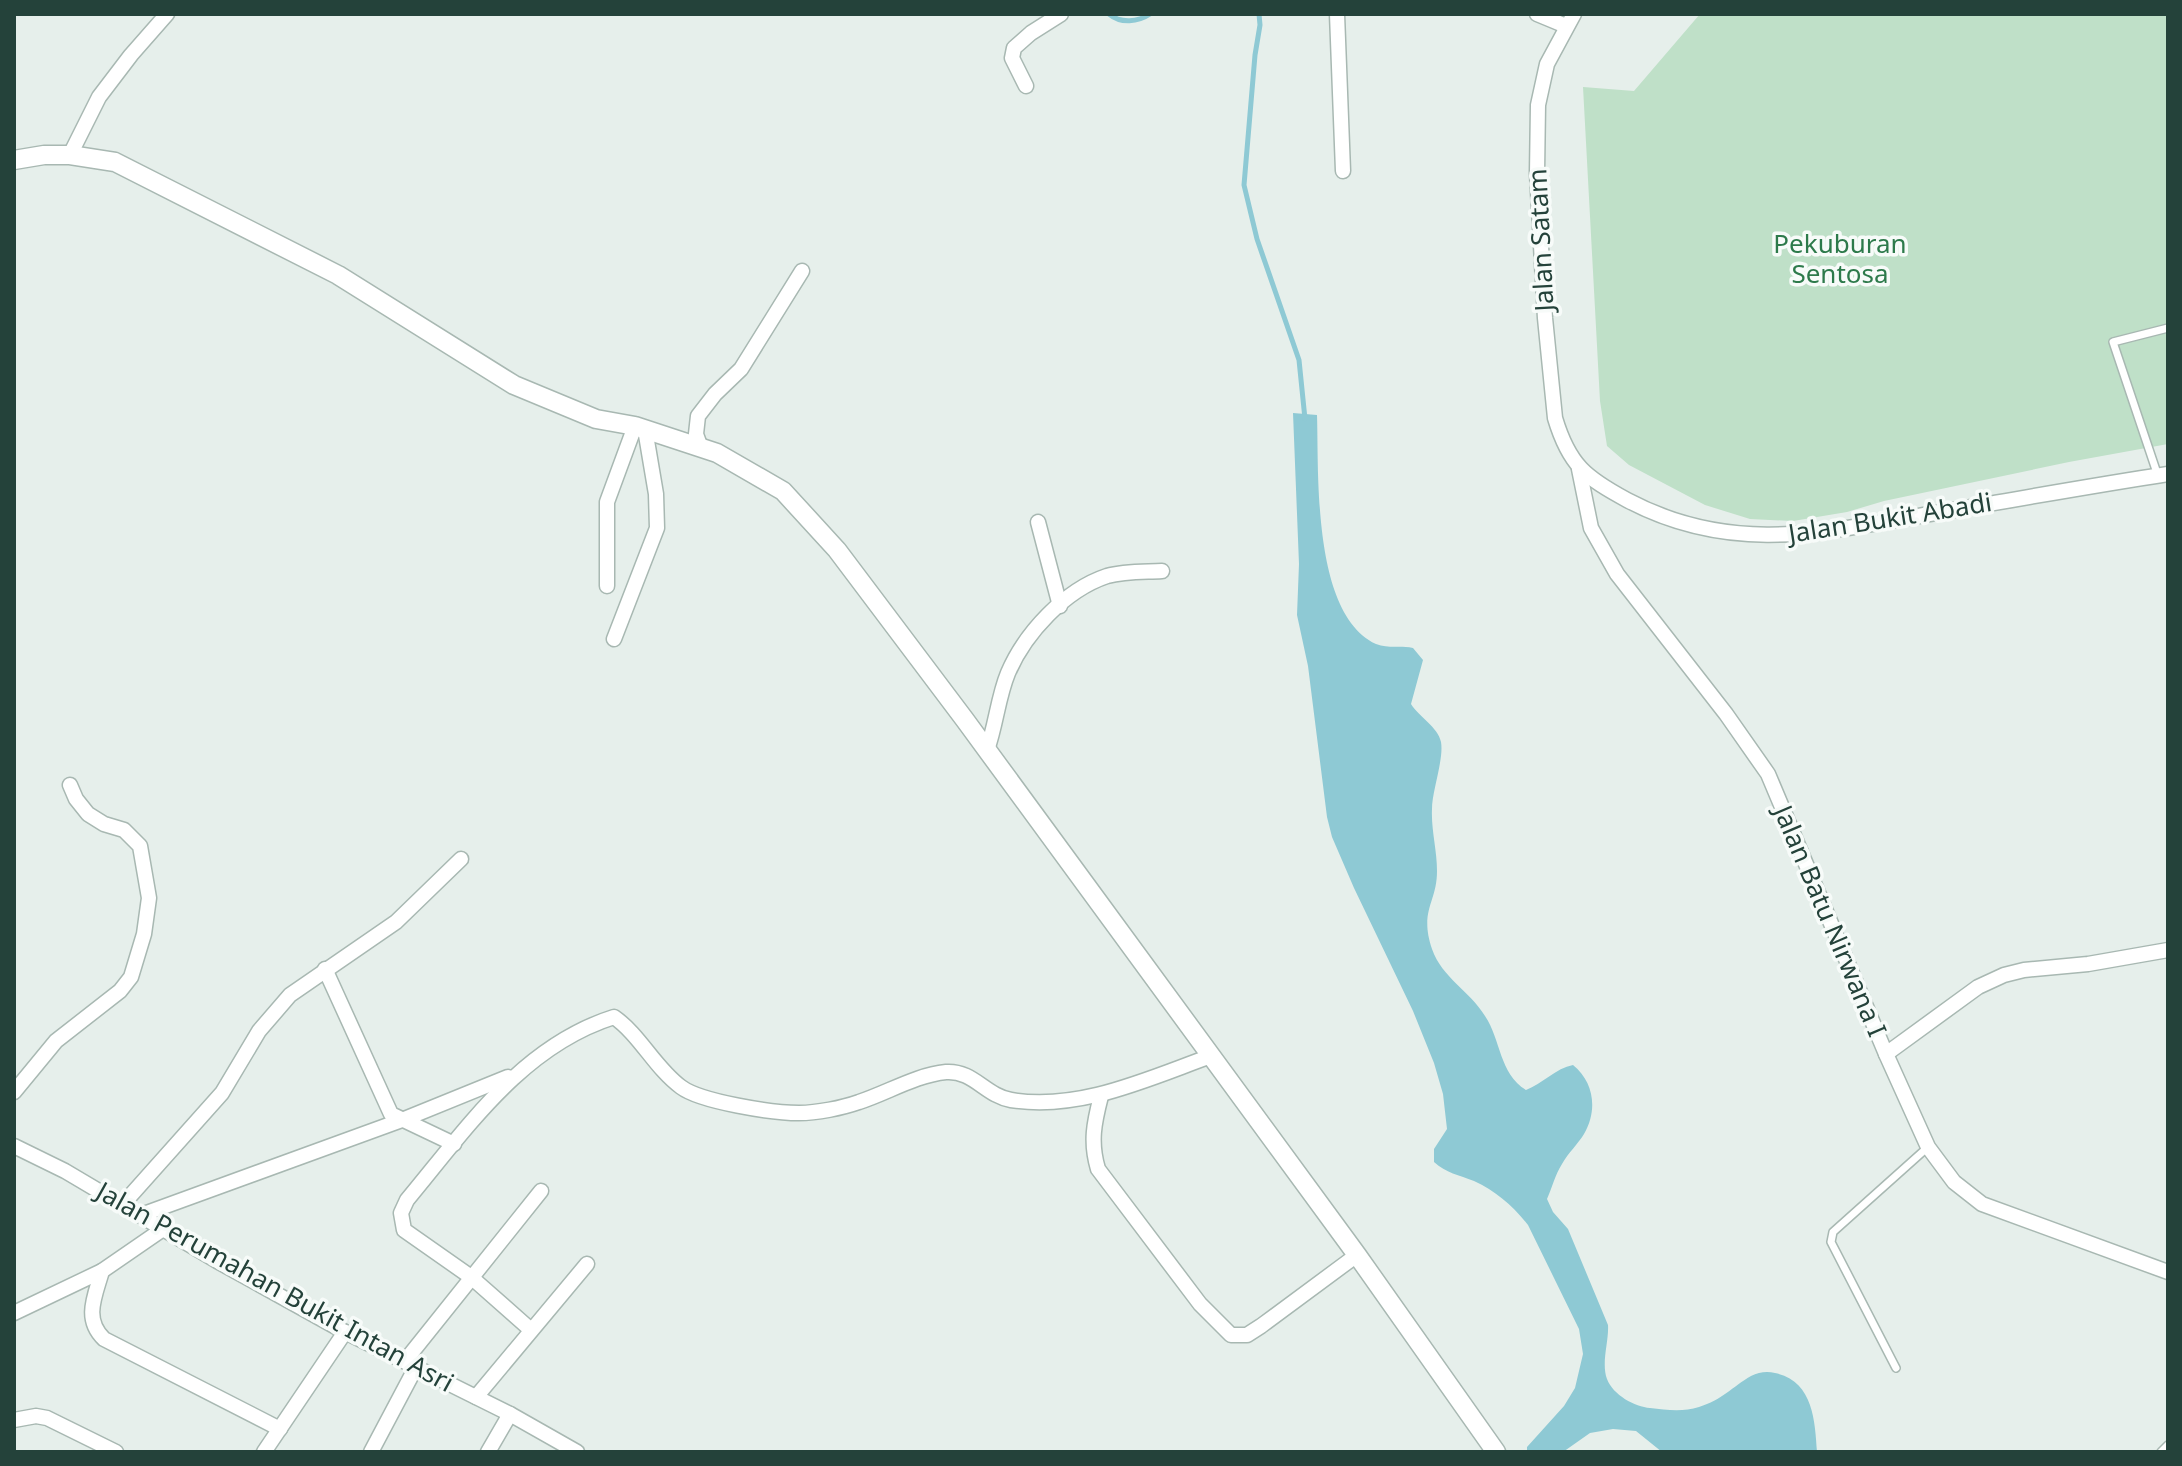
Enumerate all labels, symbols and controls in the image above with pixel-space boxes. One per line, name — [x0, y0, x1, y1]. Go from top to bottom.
street label: Jalan Satam — [1518, 168, 1562, 315]
park label: Pekuburan Sentosa — [1773, 225, 1907, 291]
street label: Jalan Bukit Abadi — [1783, 483, 1994, 551]
street label: Jalan Batu Nirwana I — [1765, 797, 1896, 1042]
street label: Jalan Perumahan Bukit Intan Asri — [88, 1171, 461, 1400]

